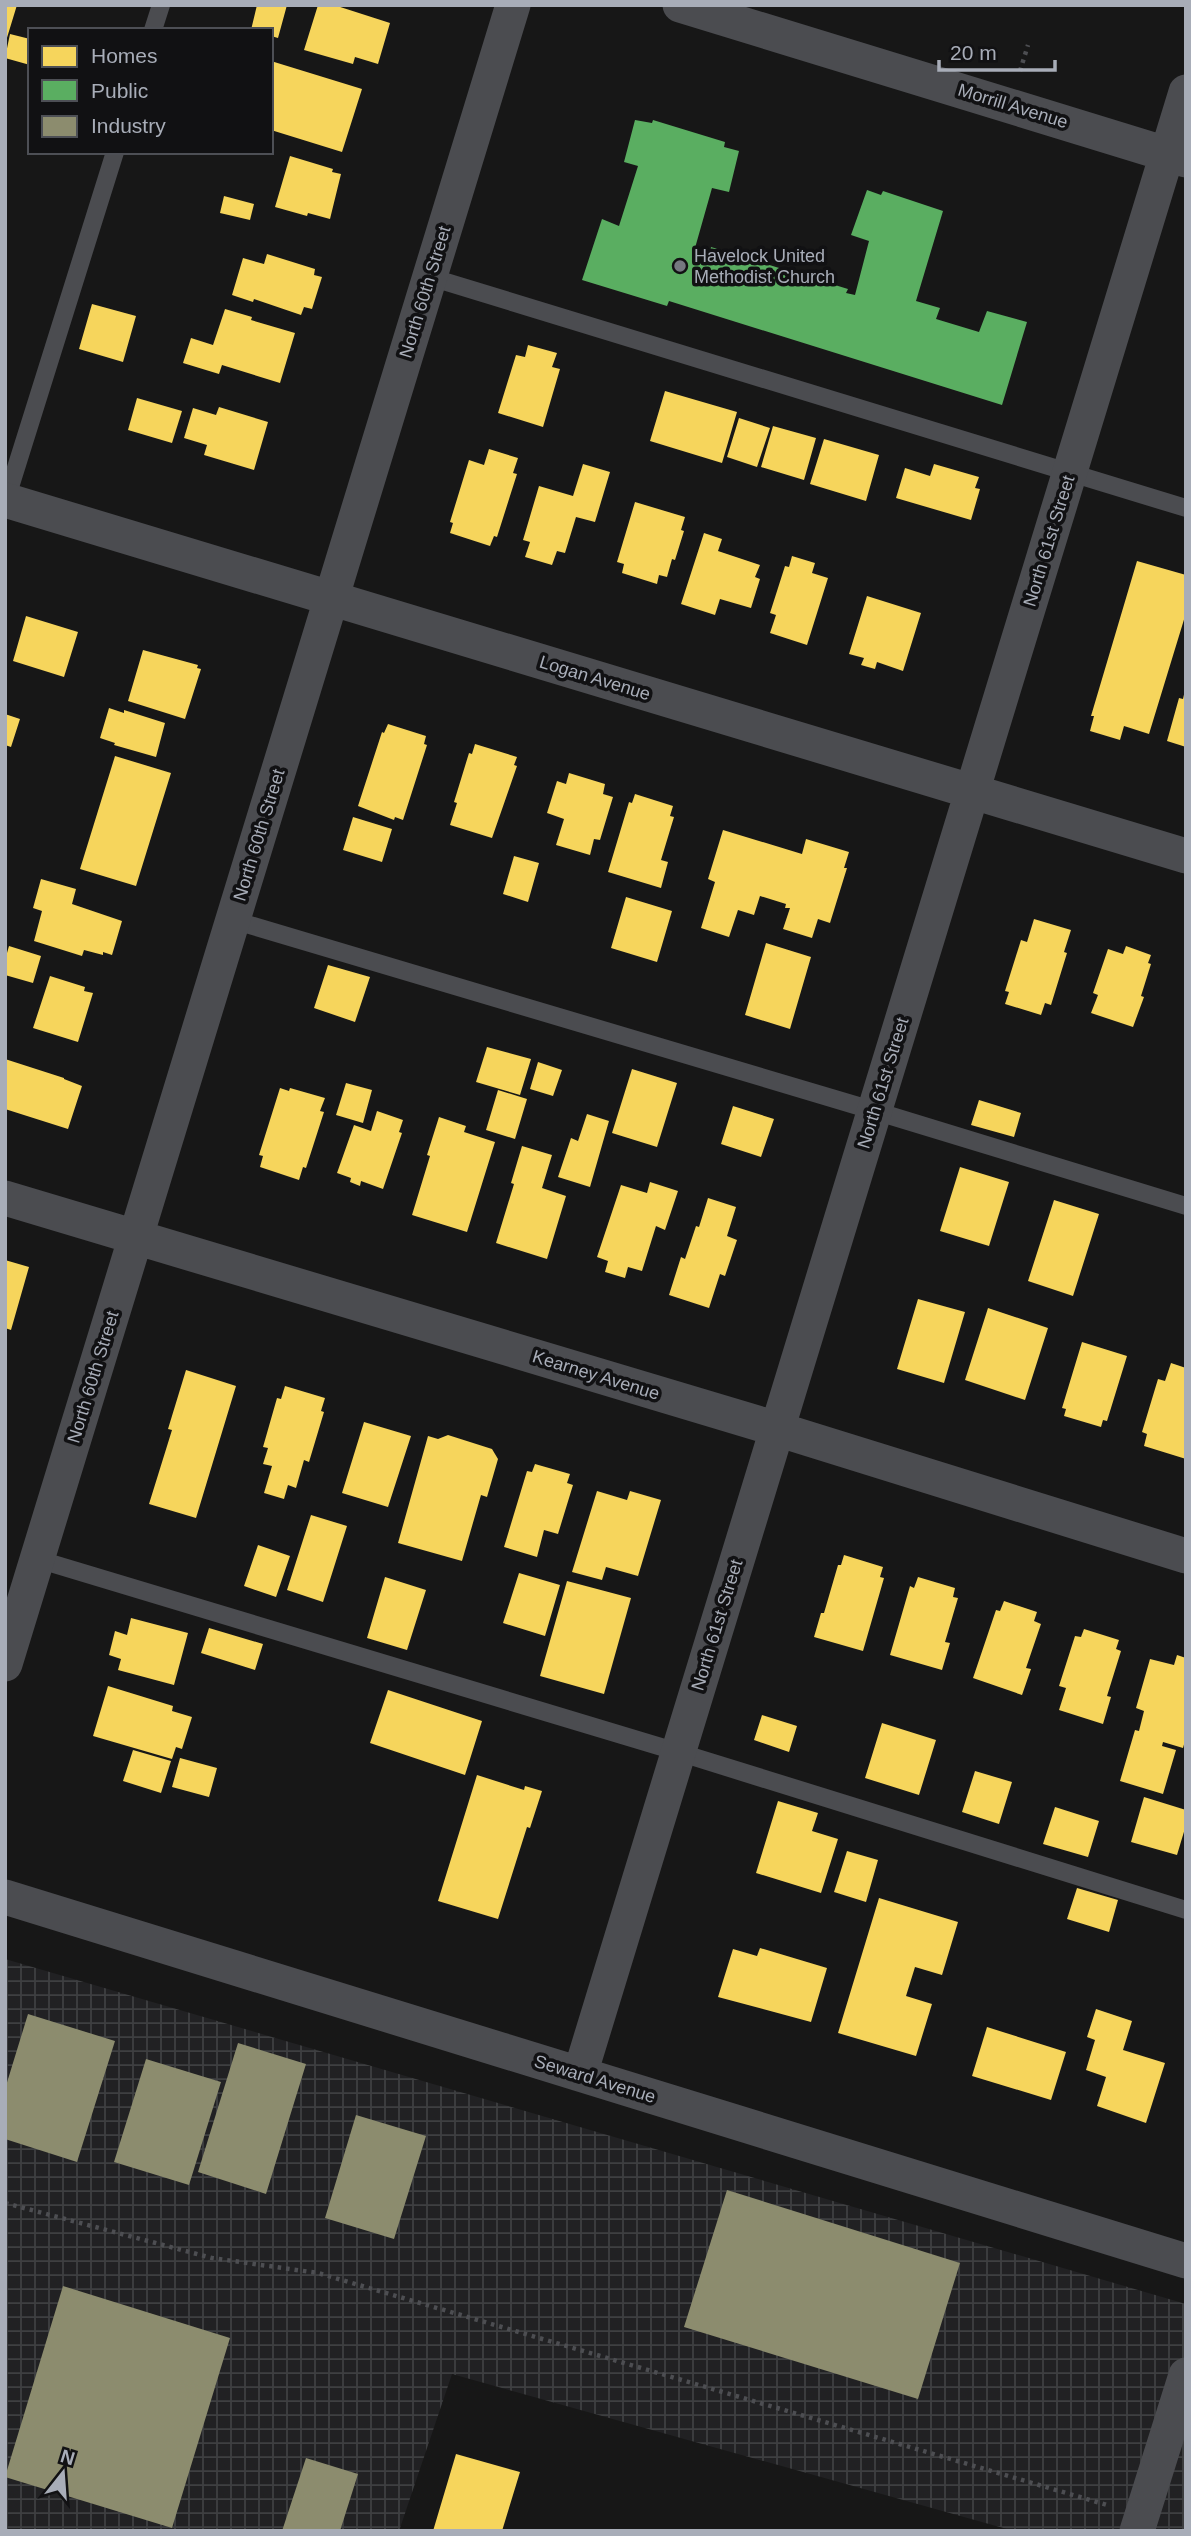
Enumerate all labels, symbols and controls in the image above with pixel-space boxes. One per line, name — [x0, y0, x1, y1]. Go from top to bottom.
legend — [28, 28, 273, 154]
scale bar — [939, 28, 1054, 72]
text: 20 m — [950, 41, 997, 64]
text: Homes — [91, 44, 158, 67]
text: Public — [91, 79, 148, 102]
street label: Morrill Avenue — [956, 80, 1070, 132]
text: Industry — [91, 114, 166, 137]
street label: North 60th Street — [395, 224, 455, 360]
place label: Havelock United Methodist Church — [694, 246, 835, 287]
marker: Havelock United Methodist Church — [672, 258, 688, 274]
street label: North 61st Street — [1020, 473, 1078, 609]
street label: Logan Avenue — [537, 652, 653, 704]
street label: North 60th Street — [229, 767, 289, 903]
street label: North 61st Street — [854, 1015, 912, 1151]
street label: North 60th Street — [63, 1309, 123, 1445]
street label: Kearney Avenue — [530, 1346, 662, 1404]
street label: North 61st Street — [688, 1557, 746, 1693]
street label: Seward Avenue — [532, 2051, 658, 2107]
north arrow — [28, 2438, 98, 2508]
text: N — [58, 2445, 77, 2469]

